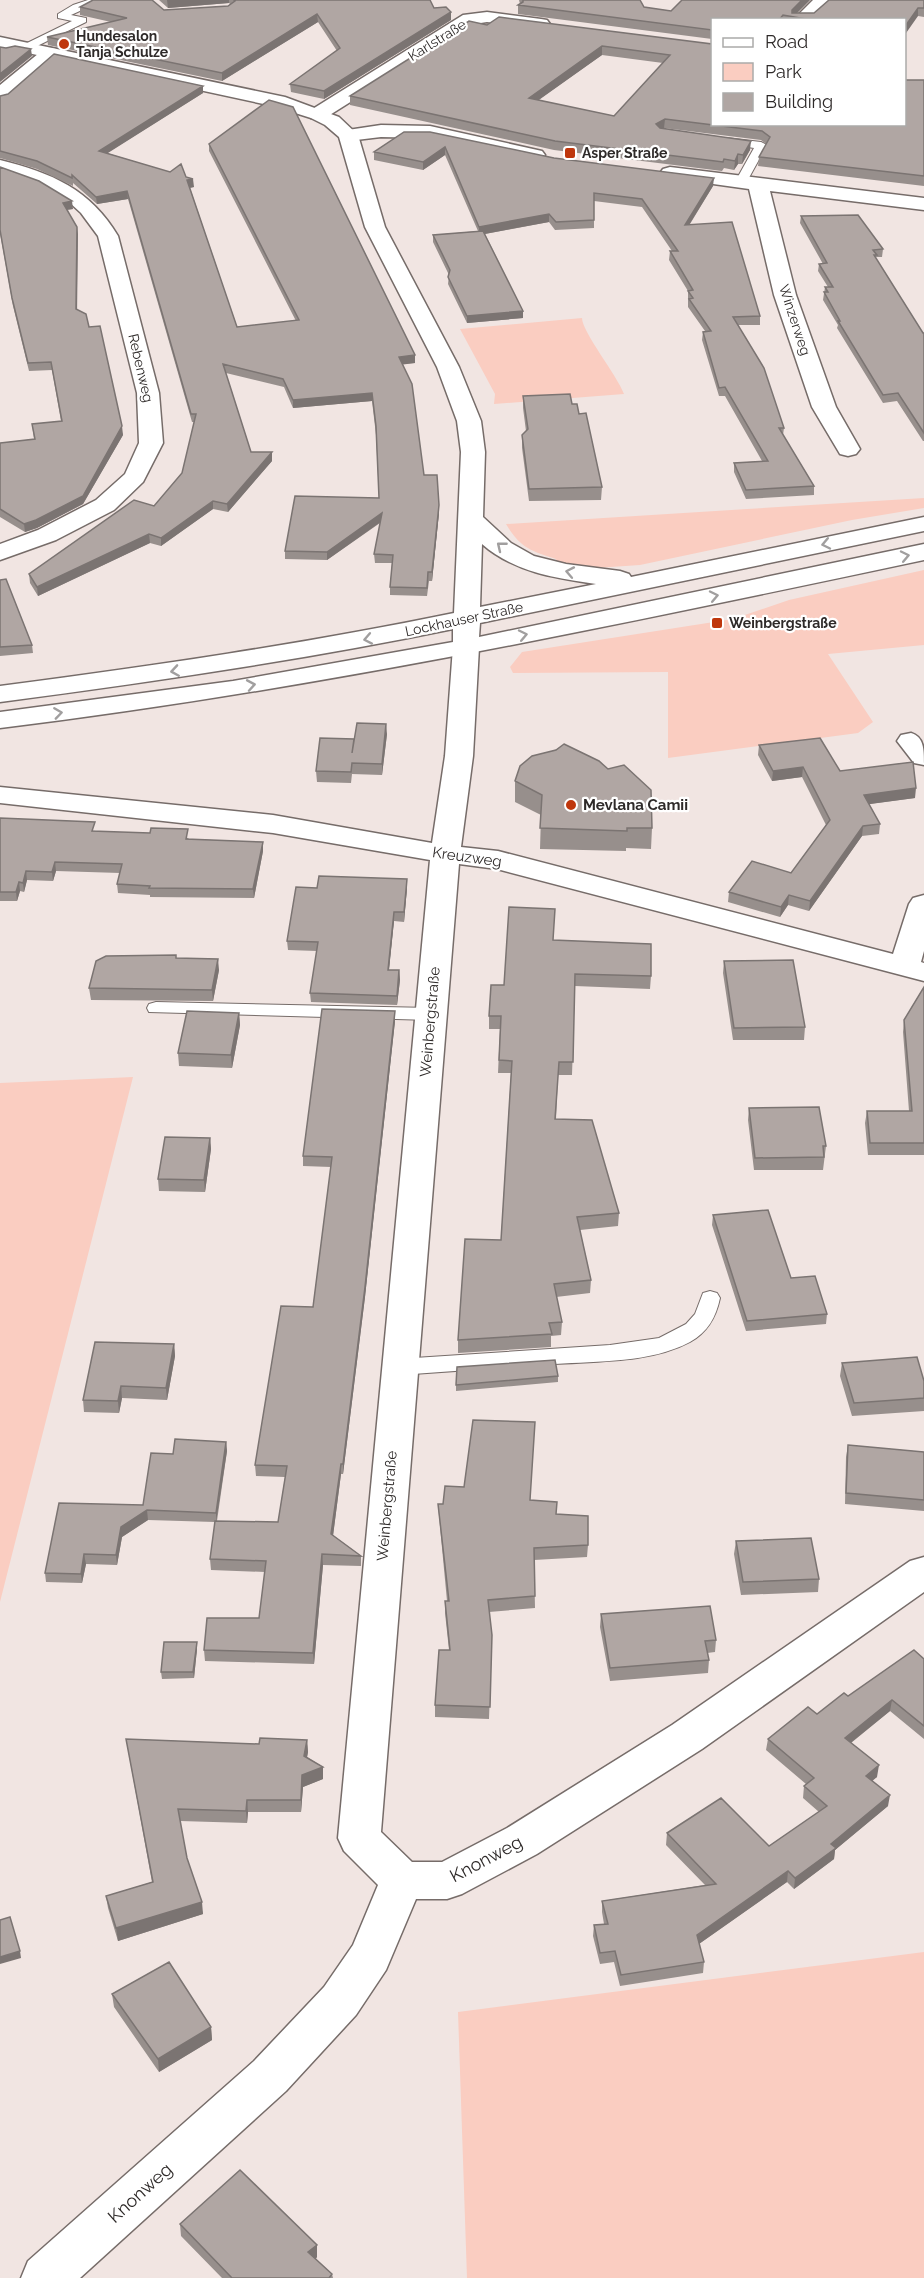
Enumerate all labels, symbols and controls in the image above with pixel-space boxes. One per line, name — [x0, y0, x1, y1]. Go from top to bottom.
street label: Karlstraße — [405, 16, 469, 64]
legend — [711, 18, 906, 126]
place label: Hundesalon Tanja Schulze — [76, 28, 169, 60]
text: Road — [765, 31, 808, 52]
marker: Hundesalon Tanja Schulze — [57, 37, 71, 51]
text: Park — [765, 61, 802, 82]
text: Building — [765, 91, 833, 112]
place label: Asper Straße — [582, 145, 668, 161]
marker: Asper Straße — [563, 146, 577, 160]
street label: Winzerweg — [776, 282, 814, 358]
street label: Rebenweg — [125, 332, 157, 404]
one-way arrow — [821, 537, 831, 550]
one-way arrow — [497, 542, 508, 553]
one-way arrow — [900, 550, 910, 563]
one-way arrow — [565, 566, 575, 579]
one-way arrow — [709, 590, 719, 603]
street label: Lockhauser Straße — [404, 599, 524, 639]
place label: Weinbergstraße — [729, 615, 837, 631]
marker: Weinbergstraße — [710, 616, 724, 630]
one-way arrow — [518, 629, 528, 642]
one-way arrow — [363, 632, 373, 645]
one-way arrow — [171, 664, 180, 676]
one-way arrow — [246, 680, 256, 692]
one-way arrow — [53, 707, 63, 719]
place label: Mevlana Camii — [583, 796, 688, 814]
marker: Mevlana Camii — [564, 798, 578, 812]
street label: Kreuzweg — [431, 843, 503, 871]
street label: Weinbergstraße — [416, 966, 444, 1078]
street label: Weinbergstraße — [373, 1450, 401, 1562]
street label: Knonweg — [446, 1831, 526, 1886]
street label: Knonweg — [103, 2158, 176, 2227]

